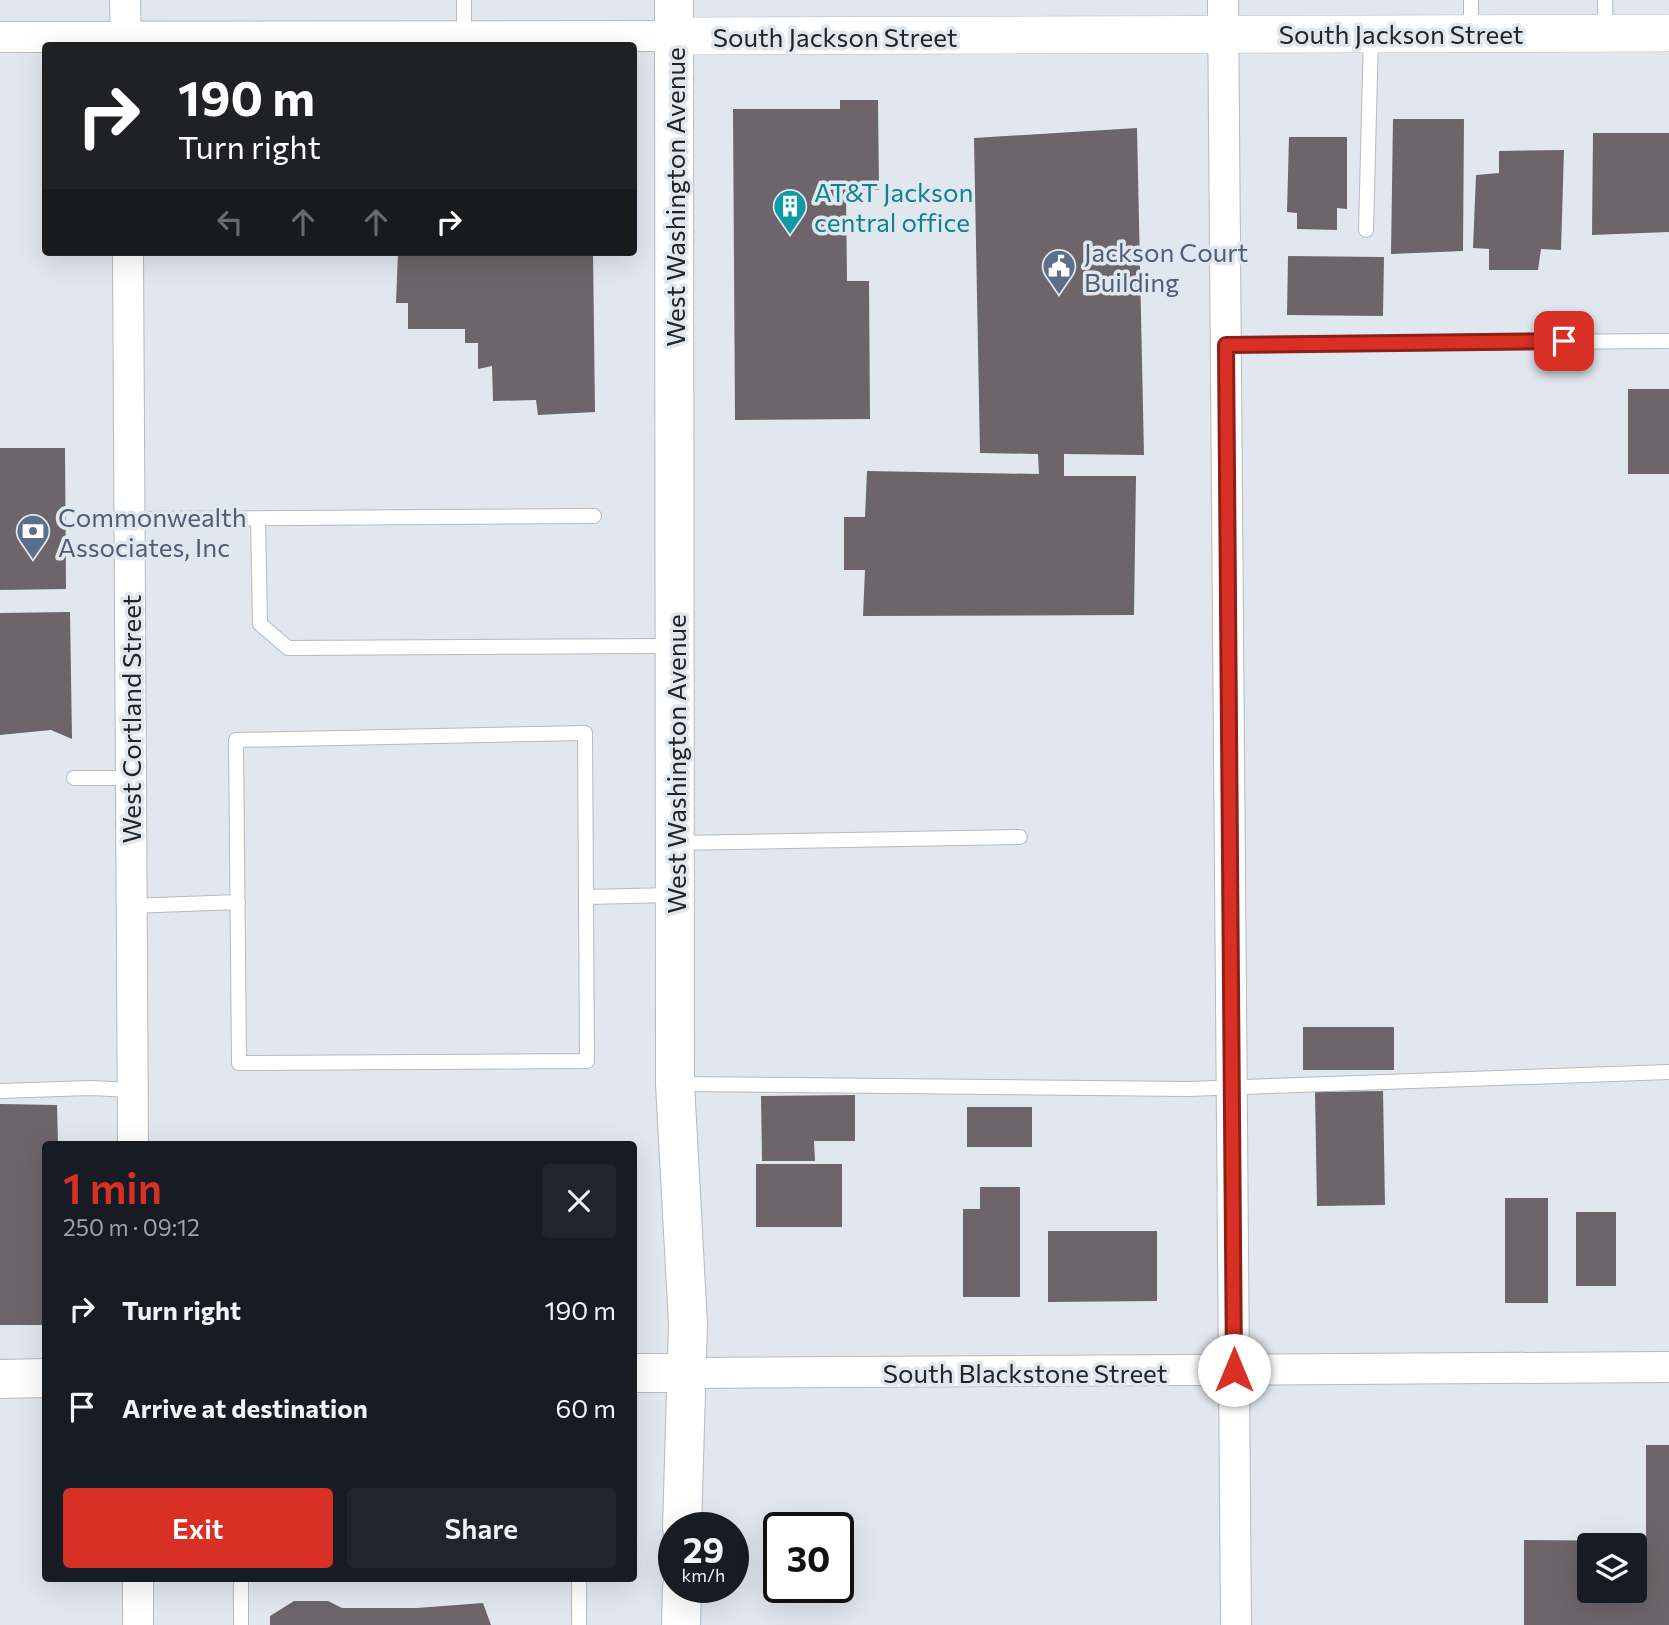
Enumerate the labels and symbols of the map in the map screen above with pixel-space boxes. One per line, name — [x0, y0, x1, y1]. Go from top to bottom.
street label: South Jackson Street — [1279, 18, 1523, 49]
street label: South Jackson Street — [713, 21, 957, 52]
street label: West Washington Avenue — [659, 47, 690, 347]
place label: AT&T Jackson central office — [814, 176, 973, 237]
building icon: AT&T Jackson central office — [771, 187, 809, 236]
place label: Jackson Court Building — [1084, 236, 1248, 297]
public building icon: Jackson Court Building — [1040, 247, 1078, 296]
pin — [1534, 311, 1594, 371]
place label: Commonwealth Associates, Inc — [58, 501, 247, 562]
bank icon: Commonwealth Associates, Inc — [14, 512, 52, 561]
street label: West Cortland Street — [115, 595, 146, 843]
street label: West Washington Avenue — [660, 614, 691, 914]
position arrow — [1197, 1333, 1271, 1407]
street label: South Blackstone Street — [883, 1357, 1167, 1388]
speed limit sign: 30 — [763, 1512, 854, 1603]

